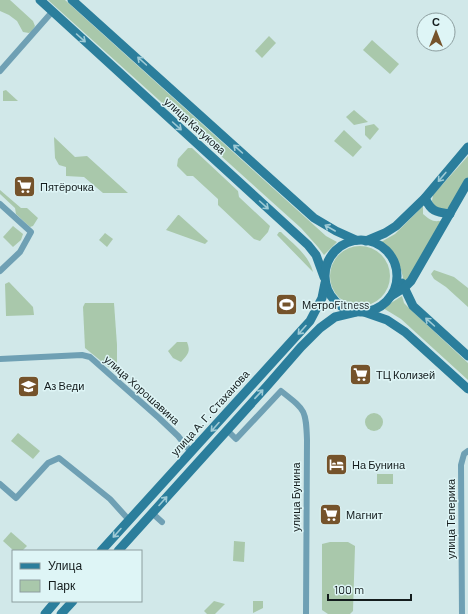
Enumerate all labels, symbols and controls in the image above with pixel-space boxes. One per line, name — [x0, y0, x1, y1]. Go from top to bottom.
north arrow — [416, 12, 456, 52]
text: С — [432, 15, 440, 28]
one-way arrow — [76, 33, 86, 43]
one-way arrow — [136, 57, 147, 66]
street label: улица Катукова — [162, 95, 229, 157]
one-way arrow — [172, 121, 182, 130]
one-way arrow — [233, 144, 243, 153]
one-way arrow — [438, 171, 447, 182]
supermarket icon: Пятёрочка — [12, 174, 38, 200]
place label: Пятёрочка — [40, 180, 95, 193]
one-way arrow — [259, 200, 270, 209]
one-way arrow — [324, 224, 336, 232]
sports icon: МетроFitness — [273, 292, 299, 318]
place label: МетроFitness — [302, 298, 369, 311]
one-way arrow — [425, 317, 435, 327]
one-way arrow — [297, 325, 306, 335]
street label: улица Хорошавина — [102, 352, 183, 428]
supermarket icon: ТЦ Колизей — [347, 362, 373, 388]
street label: улица А. Г. Стаханова — [168, 367, 252, 458]
place label: ТЦ Колизей — [376, 368, 435, 381]
school or university icon: Аз Веди — [16, 373, 42, 399]
place label: Аз Веди — [44, 379, 84, 392]
one-way arrow — [255, 389, 264, 400]
one-way arrow — [210, 421, 219, 432]
hotel icon: На Бунина — [324, 452, 350, 478]
place label: На Бунина — [352, 458, 406, 471]
street label: улица Бунина — [289, 461, 302, 532]
street label: улица Теперика — [444, 478, 457, 559]
one-way arrow — [158, 496, 167, 507]
supermarket icon: Магнит — [318, 502, 344, 528]
place label: Магнит — [346, 508, 383, 521]
one-way arrow — [113, 527, 122, 538]
legend — [12, 550, 142, 602]
text: Улица — [48, 558, 82, 573]
scale bar — [328, 576, 411, 602]
text: Парк — [48, 578, 76, 593]
text: 100 m — [334, 582, 364, 596]

